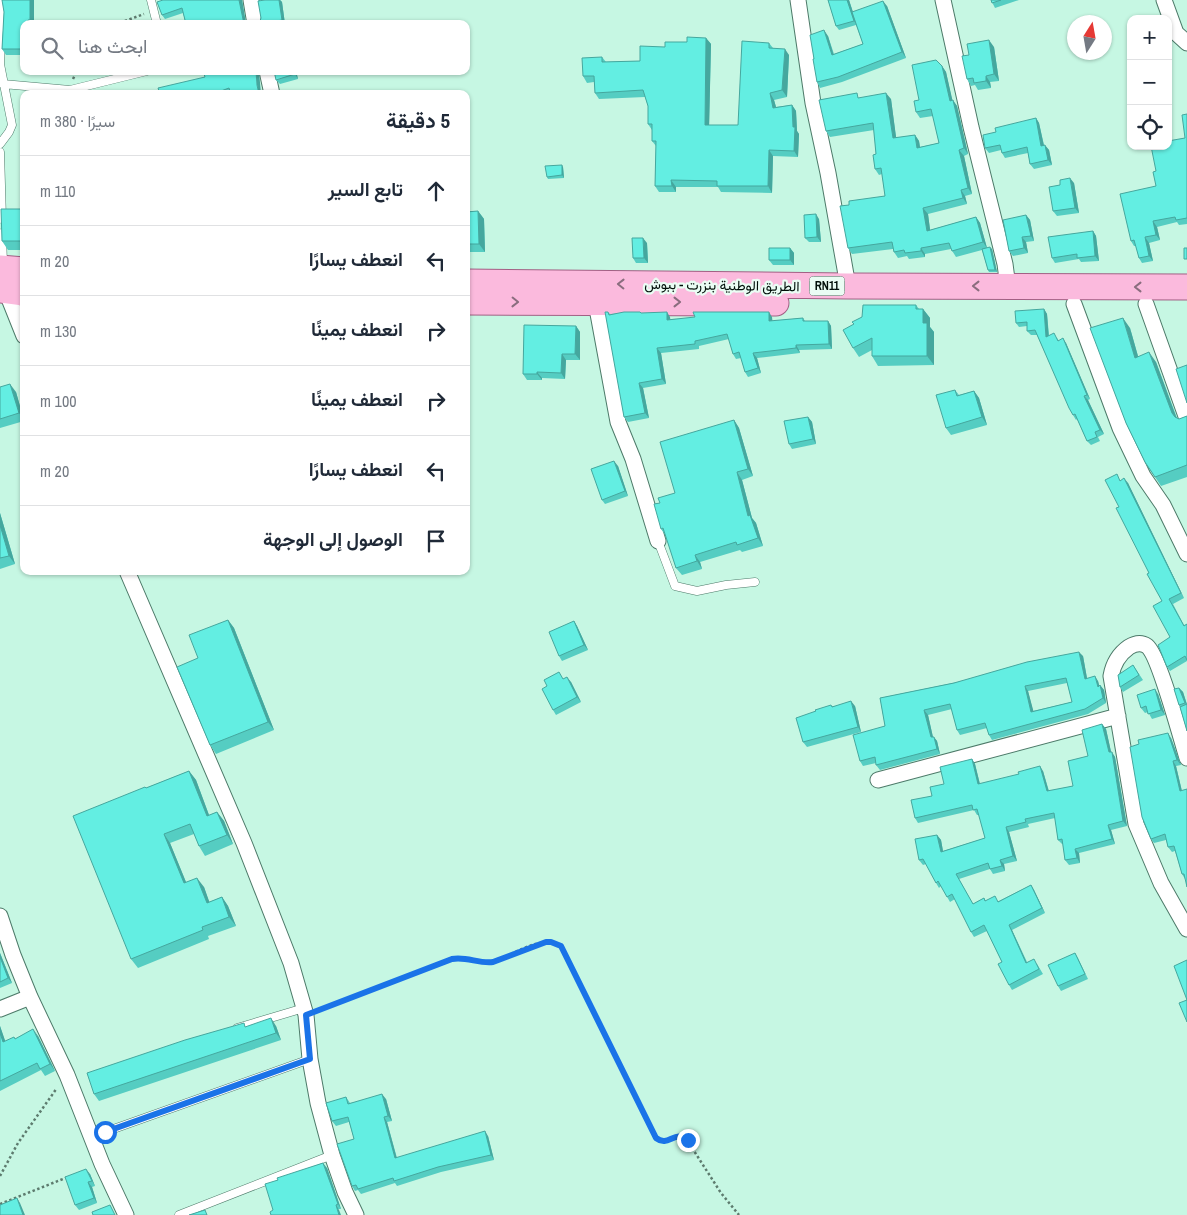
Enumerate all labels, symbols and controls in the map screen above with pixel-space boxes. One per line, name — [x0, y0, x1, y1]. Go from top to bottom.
north arrow — [1067, 15, 1112, 60]
map controls — [1127, 15, 1172, 150]
button: + — [1127, 15, 1172, 60]
search box — [20, 20, 470, 75]
text: ابحث هنا — [78, 33, 148, 59]
icon: search — [38, 34, 66, 62]
button: − — [1127, 60, 1172, 105]
button: locate — [1127, 105, 1172, 150]
text: 5 دقيقة — [386, 106, 450, 135]
text: سيرًا · 380 m — [40, 110, 115, 132]
text: تابع السير — [328, 176, 403, 202]
icon: ahead — [422, 177, 450, 205]
text: 110 m — [40, 180, 76, 202]
text: انعطف يسارًا — [309, 246, 403, 272]
icon: left — [422, 247, 450, 275]
text: 20 m — [40, 250, 69, 272]
street label: الطريق الوطنية بنزرت - ببوش — [644, 275, 800, 295]
road number: RN11 — [810, 276, 844, 296]
one-way arrow — [617, 278, 625, 289]
one-way arrow — [972, 281, 980, 291]
one-way arrow — [1134, 282, 1142, 292]
one-way arrow — [512, 297, 519, 307]
one-way arrow — [674, 297, 682, 307]
text: انعطف يمينًا — [311, 316, 403, 342]
icon: right — [422, 317, 450, 345]
text: 130 m — [40, 320, 76, 342]
text: انعطف يمينًا — [311, 386, 403, 412]
icon: right — [422, 387, 450, 415]
text: 100 m — [40, 390, 76, 412]
text: انعطف يسارًا — [309, 456, 403, 482]
icon: left — [422, 457, 450, 485]
text: 20 m — [40, 460, 69, 482]
text: الوصول إلى الوجهة — [263, 526, 403, 552]
icon: arrive — [422, 527, 450, 555]
route start — [94, 1121, 117, 1144]
route end — [677, 1129, 700, 1152]

